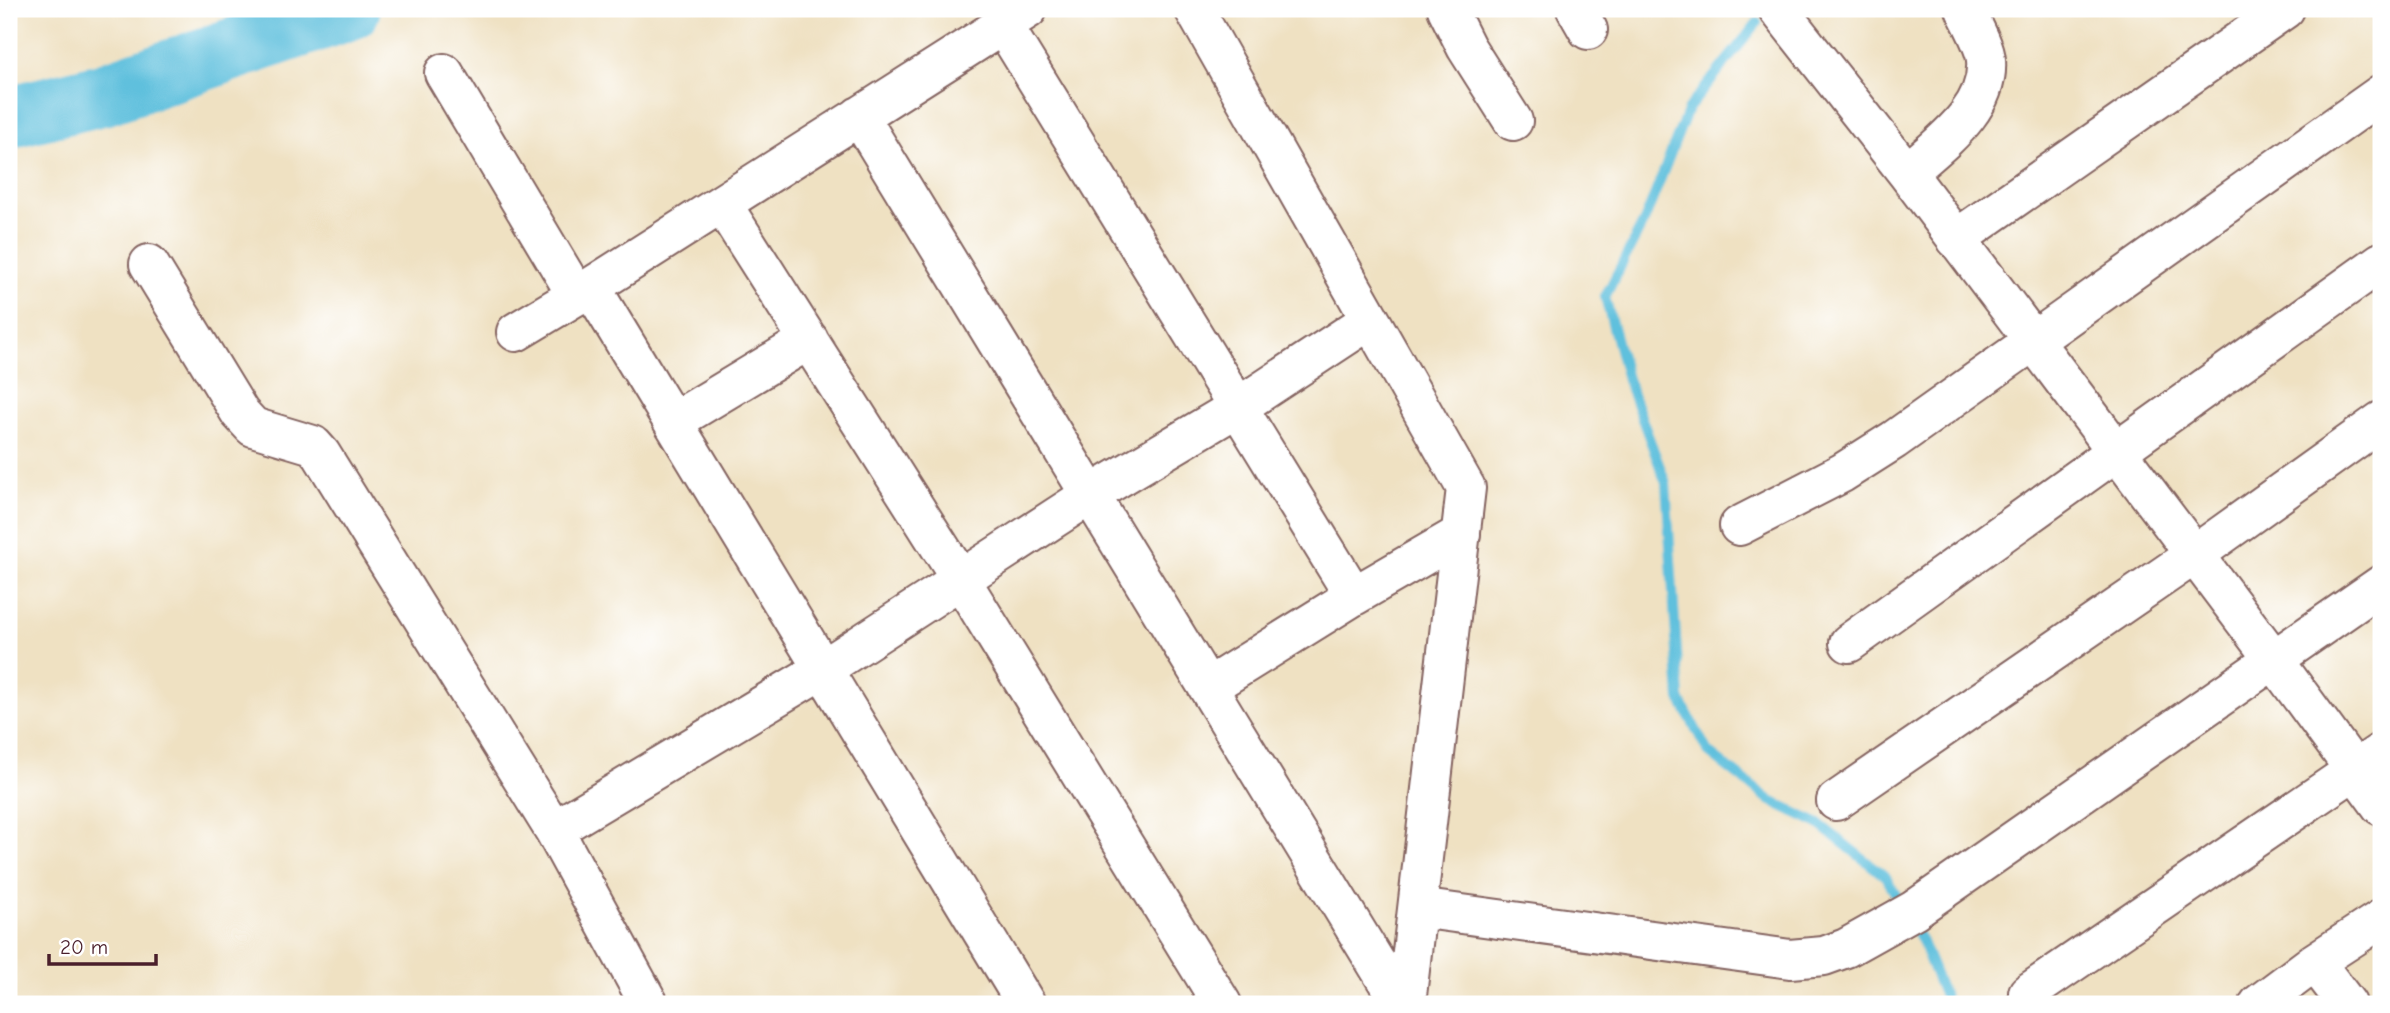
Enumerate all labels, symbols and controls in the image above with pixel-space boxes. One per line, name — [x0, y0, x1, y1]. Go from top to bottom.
scale bar — [49, 922, 156, 966]
text: 20 m — [60, 935, 108, 959]

